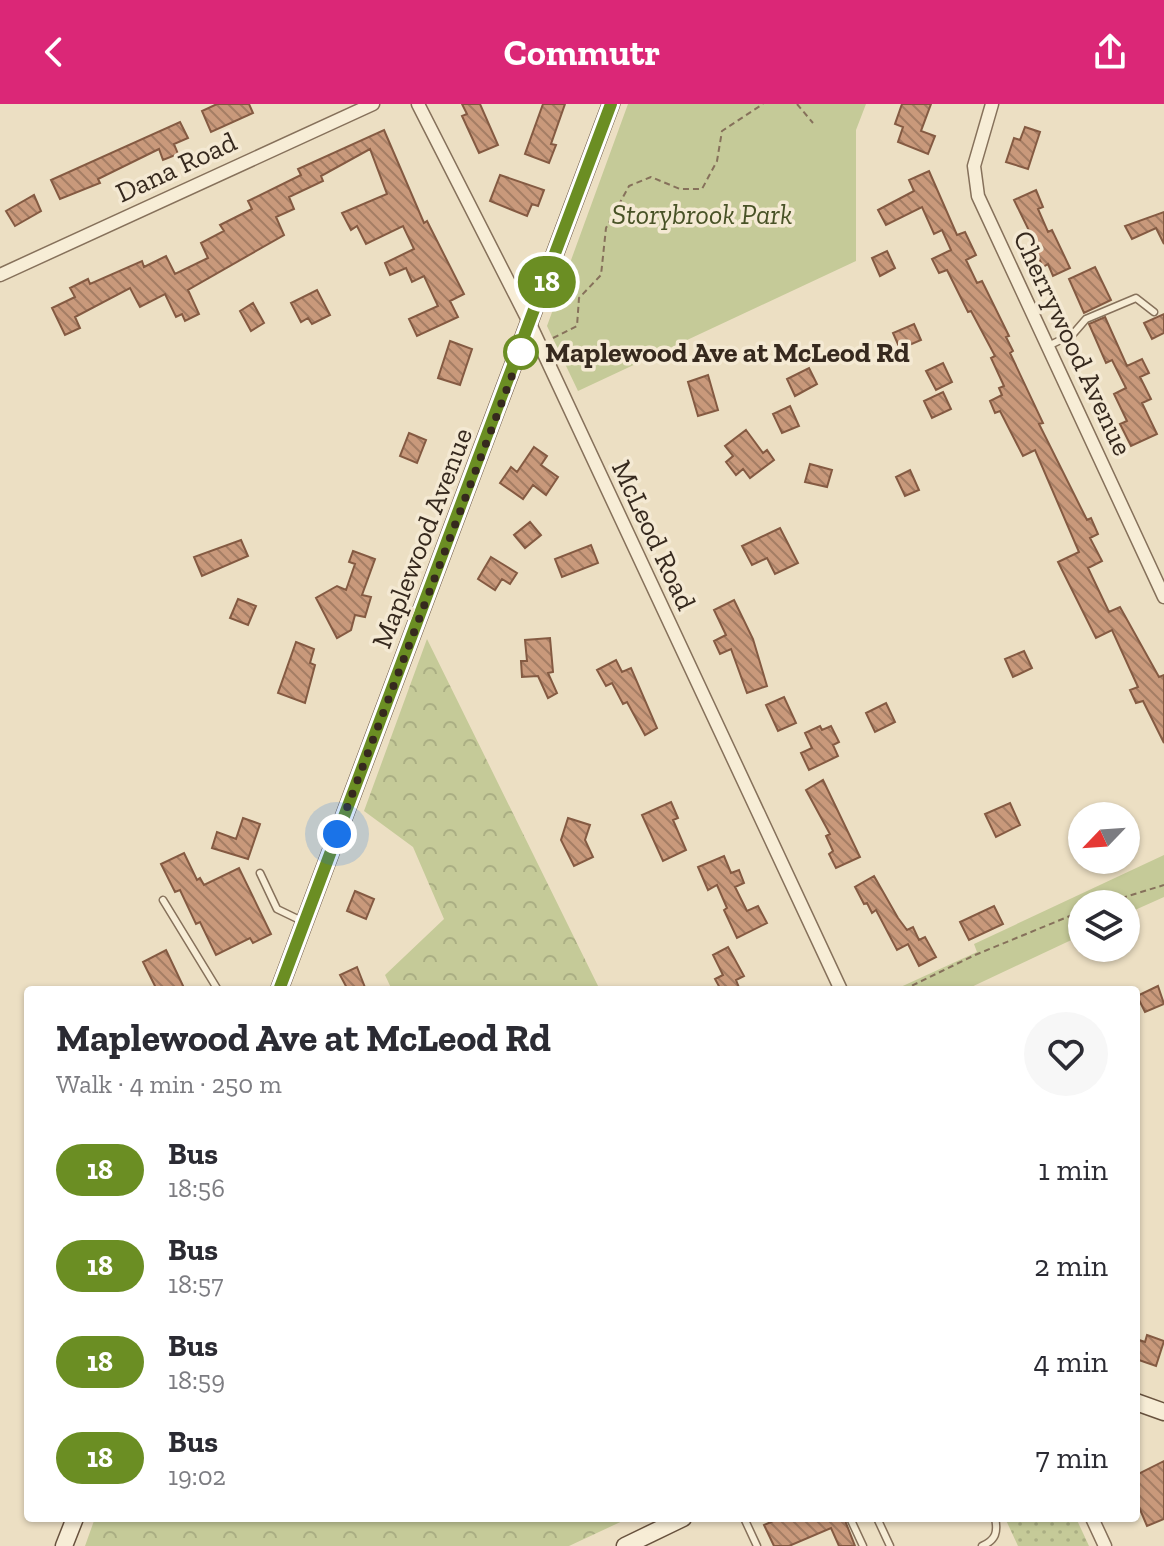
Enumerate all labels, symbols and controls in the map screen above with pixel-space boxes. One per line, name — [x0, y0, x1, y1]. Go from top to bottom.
icon: back — [32, 30, 76, 74]
icon: share — [1088, 30, 1132, 74]
text: Commutr — [504, 31, 660, 74]
street label: Dana Road — [110, 125, 242, 209]
park label: Storybrook Park — [612, 198, 792, 231]
street label: Cherrywood Avenue — [1006, 225, 1140, 461]
line badge: 18 — [511, 256, 583, 308]
text: 18 — [534, 265, 560, 298]
marker: Maplewood Ave at McLeod Rd — [504, 335, 538, 369]
place label: Maplewood Ave at McLeod Rd — [545, 336, 910, 369]
street label: Maplewood Avenue — [365, 423, 479, 653]
street label: McLeod Road — [605, 455, 703, 615]
north arrow — [1068, 802, 1140, 874]
map controls — [1068, 802, 1140, 962]
your location — [317, 814, 357, 854]
button: layers — [1068, 890, 1140, 962]
button: heart — [1024, 1012, 1108, 1096]
text: Maplewood Ave at McLeod Rd — [56, 1015, 551, 1061]
text: Walk · 4 min · 250 m — [56, 1068, 282, 1100]
text: Bus — [168, 1136, 218, 1172]
text: 1 min — [1038, 1152, 1108, 1188]
text: 18 — [87, 1153, 113, 1186]
text: 18:56 — [168, 1172, 225, 1204]
text: Bus — [168, 1232, 218, 1268]
text: 2 min — [1034, 1248, 1108, 1284]
text: 18 — [87, 1249, 113, 1282]
text: 18:57 — [168, 1268, 223, 1300]
text: Bus — [168, 1328, 218, 1364]
text: 4 min — [1034, 1344, 1108, 1380]
text: 18 — [87, 1345, 113, 1378]
text: 18:59 — [168, 1364, 225, 1396]
text: Bus — [168, 1424, 218, 1460]
text: 7 min — [1036, 1440, 1108, 1476]
text: 18 — [87, 1441, 113, 1474]
text: 19:02 — [168, 1460, 226, 1492]

